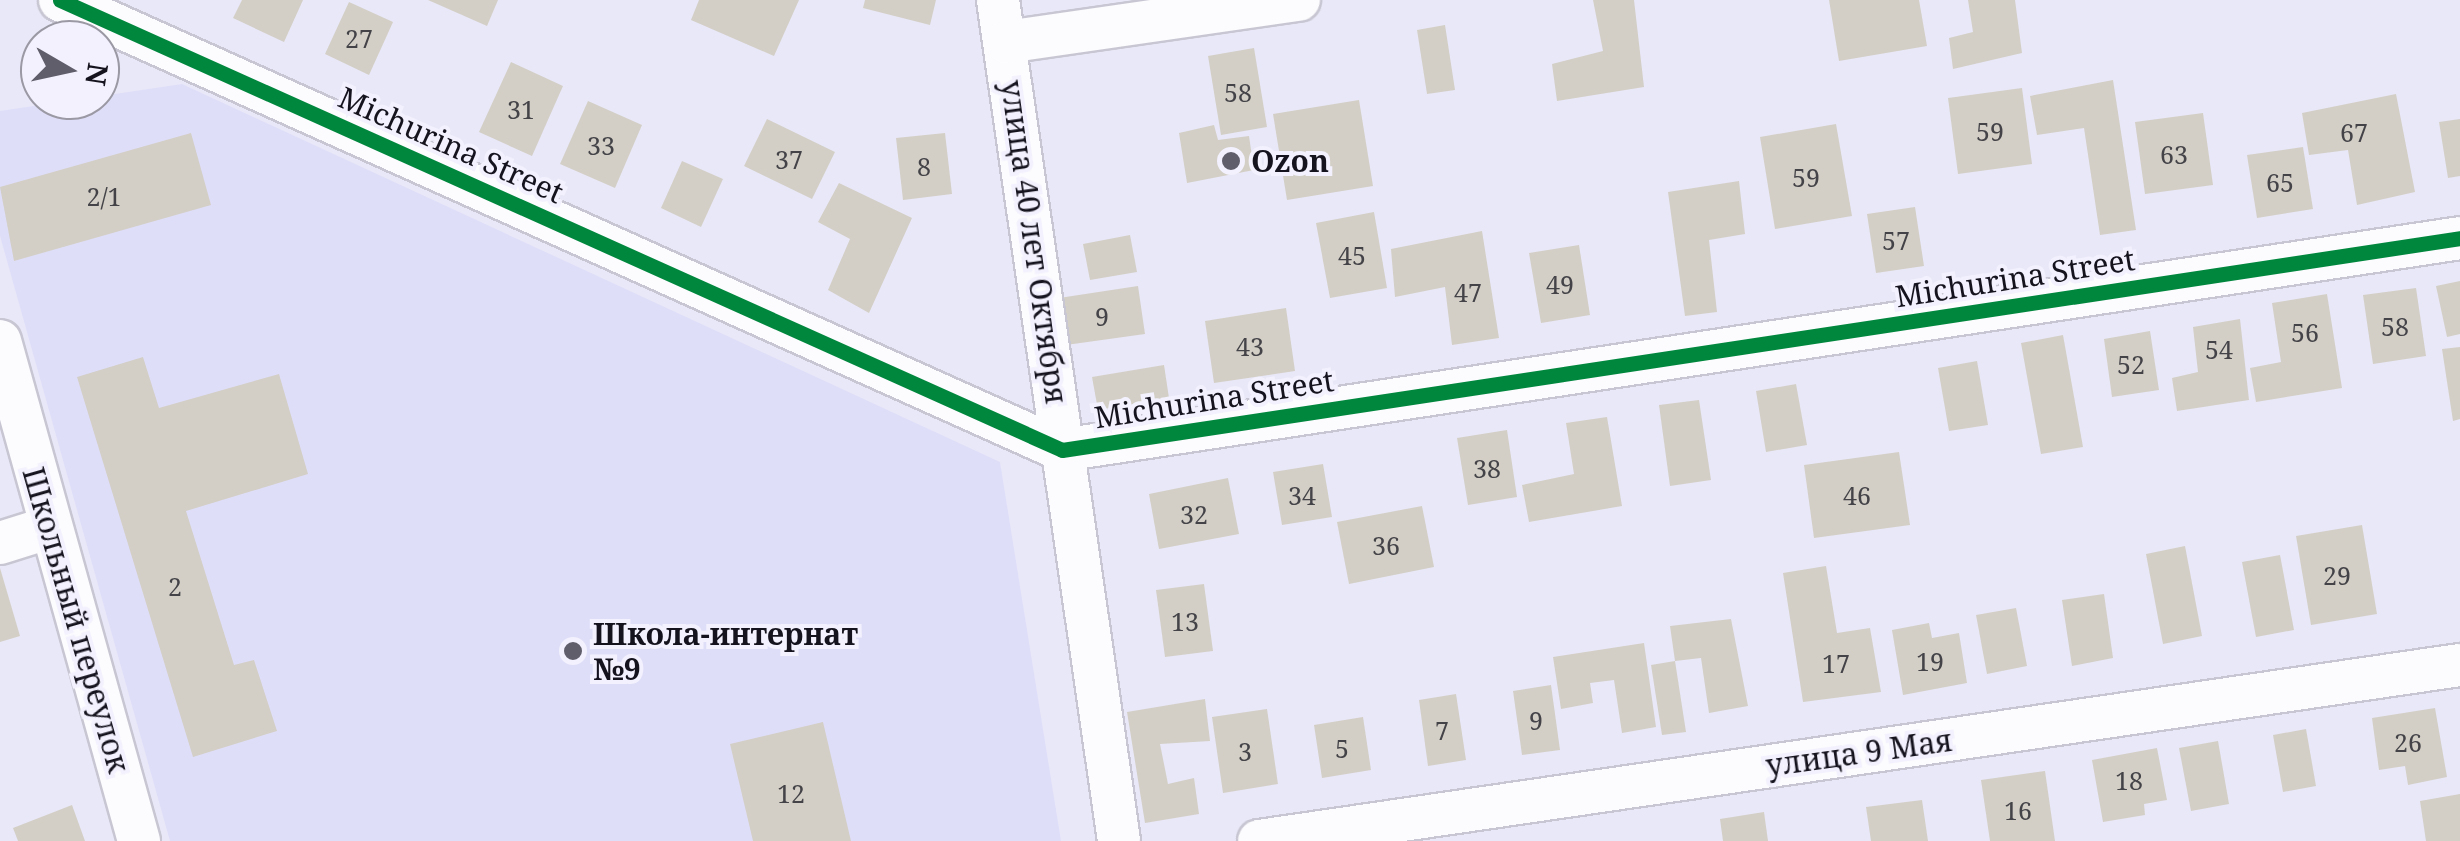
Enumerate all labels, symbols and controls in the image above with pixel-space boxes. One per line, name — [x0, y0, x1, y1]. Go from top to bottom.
north arrow — [20, 20, 120, 120]
house number: 27 — [345, 23, 373, 53]
text: N — [77, 60, 118, 88]
house number: 58 — [1224, 77, 1252, 107]
street label: улица 40 лет Октября — [993, 78, 1075, 406]
street label: Michurina Street — [333, 79, 569, 211]
house number: 31 — [507, 94, 535, 124]
house number: 59 — [1976, 116, 2004, 146]
house number: 67 — [2340, 117, 2368, 147]
house number: 33 — [587, 130, 615, 160]
house number: 63 — [2160, 139, 2188, 169]
place label: Ozon — [1251, 143, 1329, 179]
house number: 37 — [775, 144, 803, 174]
marker: Ozon — [1220, 150, 1242, 172]
house number: 8 — [917, 151, 931, 181]
house number: 59 — [1792, 162, 1820, 192]
house number: 65 — [2266, 167, 2294, 197]
house number: 2/1 — [86, 181, 122, 211]
house number: 57 — [1882, 225, 1910, 255]
house number: 45 — [1338, 240, 1366, 270]
street label: Michurina Street — [1893, 241, 2137, 315]
house number: 49 — [1546, 269, 1574, 299]
house number: 47 — [1454, 277, 1482, 307]
house number: 9 — [1095, 301, 1109, 331]
house number: 58 — [2381, 311, 2409, 341]
house number: 56 — [2291, 317, 2319, 347]
house number: 43 — [1236, 331, 1264, 361]
house number: 54 — [2205, 334, 2233, 364]
house number: 52 — [2117, 349, 2145, 379]
street label: Michurina Street — [1092, 362, 1336, 436]
house number: 38 — [1473, 453, 1501, 483]
street label: Школьный переулок — [15, 463, 137, 777]
house number: 34 — [1288, 480, 1316, 510]
house number: 46 — [1843, 480, 1871, 510]
house number: 32 — [1180, 499, 1208, 529]
house number: 36 — [1372, 530, 1400, 560]
house number: 29 — [2323, 560, 2351, 590]
house number: 2 — [168, 571, 182, 601]
house number: 13 — [1171, 606, 1199, 636]
place label: Школа-интернат №9 — [593, 616, 858, 686]
marker: Школа-интернат №9 — [562, 640, 584, 662]
house number: 19 — [1916, 646, 1944, 676]
house number: 17 — [1822, 648, 1850, 678]
house number: 9 — [1529, 705, 1543, 735]
house number: 7 — [1435, 715, 1449, 745]
street label: улица 9 Мая — [1763, 722, 1955, 784]
house number: 26 — [2394, 727, 2422, 757]
house number: 5 — [1335, 733, 1349, 763]
house number: 3 — [1238, 736, 1252, 766]
house number: 18 — [2115, 765, 2143, 795]
house number: 12 — [777, 778, 805, 808]
house number: 16 — [2004, 795, 2032, 825]

